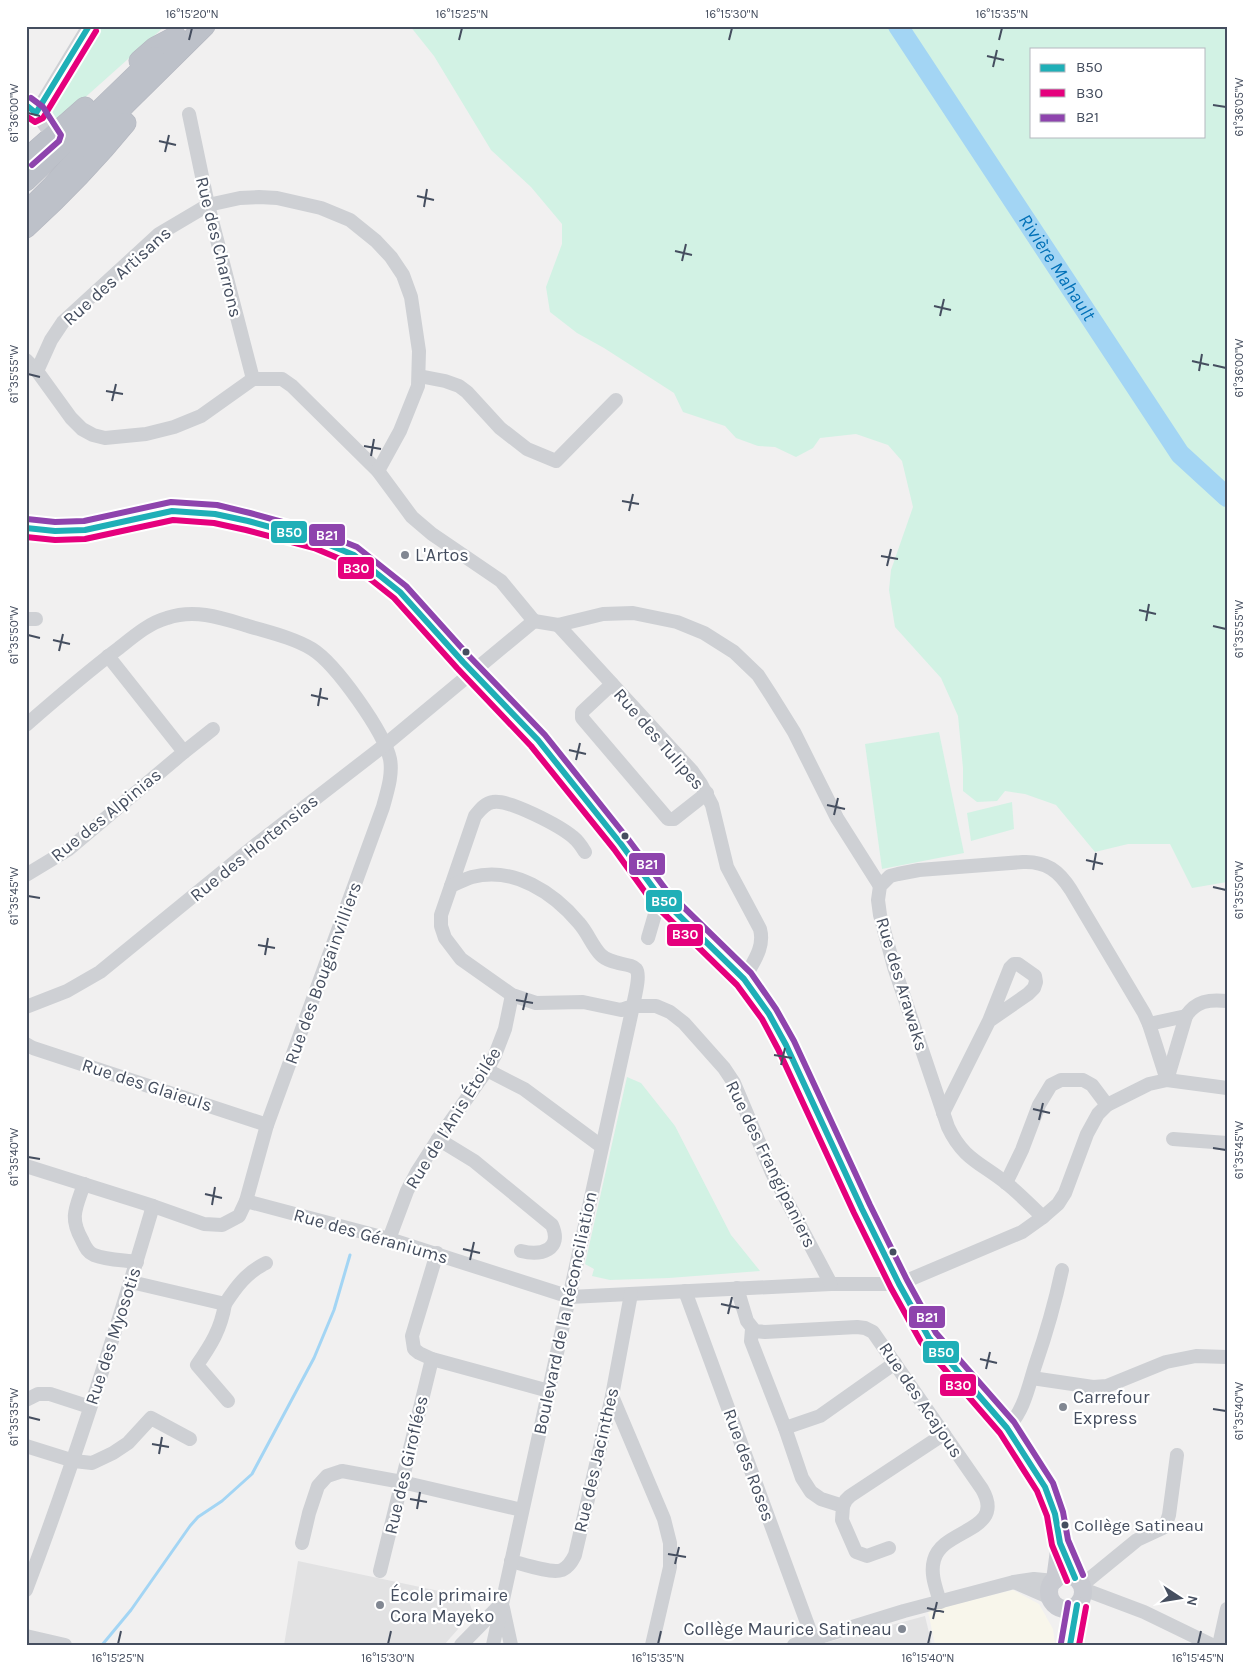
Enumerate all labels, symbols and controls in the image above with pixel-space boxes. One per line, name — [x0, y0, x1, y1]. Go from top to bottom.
text: 16°15'20"N — [165, 7, 219, 21]
text: 16°15'25"N — [436, 7, 488, 21]
text: 16°15'30"N — [705, 7, 759, 21]
text: 16°15'35"N — [975, 7, 1029, 21]
legend — [1030, 48, 1206, 138]
text: B50 — [1076, 58, 1103, 76]
text: 61°36'05"W — [1232, 77, 1246, 136]
text: 61°36'00"W — [7, 83, 21, 143]
text: B30 — [1076, 84, 1103, 102]
text: B21 — [1076, 108, 1099, 126]
street label: Rue des Charrons — [191, 174, 247, 320]
water label: Rivière Mahault — [1014, 210, 1100, 325]
street label: Rue des Artisans — [58, 222, 176, 330]
text: 61°36'00"W — [1232, 338, 1246, 398]
text: 61°35'55"W — [7, 345, 21, 403]
line badge: B50 — [270, 520, 308, 544]
line badge: B21 — [308, 523, 346, 547]
text: B50 — [276, 524, 302, 541]
text: B21 — [316, 527, 338, 544]
place label: L'Artos — [415, 544, 469, 566]
marker: L'Artos — [399, 549, 411, 561]
line badge: B30 — [337, 556, 375, 580]
text: B30 — [343, 560, 369, 577]
text: 61°35'55"W — [1232, 600, 1246, 658]
text: 61°35'50"W — [7, 605, 21, 664]
unlabelled marker — [461, 647, 471, 657]
street label: Rue des Tulipes — [609, 684, 709, 794]
street label: Rue des Alpinias — [46, 764, 166, 866]
street label: Rue des Hortensias — [185, 790, 323, 906]
unlabelled marker — [620, 831, 630, 841]
line badge: B21 — [628, 852, 666, 876]
text: B21 — [636, 856, 658, 873]
text: 61°35'50"W — [1232, 860, 1246, 919]
text: 61°35'45"W — [7, 867, 21, 925]
street label: Rue des Bougainvilliers — [280, 879, 366, 1067]
line badge: B50 — [645, 889, 683, 913]
text: B50 — [651, 893, 677, 910]
street label: Rue des Arawaks — [871, 915, 933, 1053]
line badge: B30 — [666, 923, 704, 947]
text: B30 — [672, 926, 698, 943]
street label: Rue de l'Anis Étoilée — [400, 1043, 506, 1193]
street label: Rue des Glaieuls — [79, 1054, 215, 1116]
street label: Rue des Frangipaniers — [721, 1077, 821, 1251]
text: 61°35'45"W — [1232, 1121, 1246, 1179]
text: 61°35'40"W — [7, 1127, 21, 1186]
street label: Boulevard de la Réconciliation — [528, 1189, 602, 1437]
street label: Rue des Géraniums — [291, 1203, 451, 1269]
unlabelled marker — [888, 1247, 898, 1257]
street label: Rue des Myosotis — [80, 1264, 146, 1408]
line badge: B21 — [908, 1305, 946, 1329]
text: B21 — [916, 1309, 938, 1326]
street label: Rue des Acajous — [874, 1338, 968, 1462]
line badge: B50 — [922, 1340, 960, 1364]
text: B50 — [928, 1344, 954, 1361]
line badge: B30 — [939, 1373, 977, 1397]
text: B30 — [945, 1377, 971, 1394]
text: 61°35'40"W — [1232, 1381, 1246, 1440]
street label: Rue des Jacinthes — [569, 1385, 623, 1535]
place label: Carrefour Express — [1073, 1386, 1150, 1429]
text: 61°35'35"W — [7, 1387, 21, 1446]
street label: Rue des Giroflées — [379, 1394, 433, 1536]
marker: Carrefour Express — [1057, 1401, 1069, 1413]
street label: Rue des Roses — [718, 1406, 780, 1524]
place label: Collège Satineau — [1074, 1515, 1204, 1535]
marker: Collège Satineau — [1060, 1520, 1070, 1530]
north arrow — [1156, 1574, 1206, 1624]
place label: École primaire Cora Mayeko — [390, 1583, 508, 1627]
text: N — [1183, 1594, 1202, 1607]
marker: École primaire Cora Mayeko — [374, 1599, 386, 1611]
place label: Collège Maurice Satineau — [684, 1618, 892, 1640]
marker: Collège Maurice Satineau — [896, 1623, 908, 1635]
text: 16°15'25"N — [92, 1651, 144, 1665]
text: 16°15'30"N — [361, 1651, 415, 1665]
text: 16°15'35"N — [631, 1651, 685, 1665]
text: 16°15'40"N — [902, 1651, 954, 1665]
text: 16°15'45"N — [1172, 1651, 1224, 1665]

